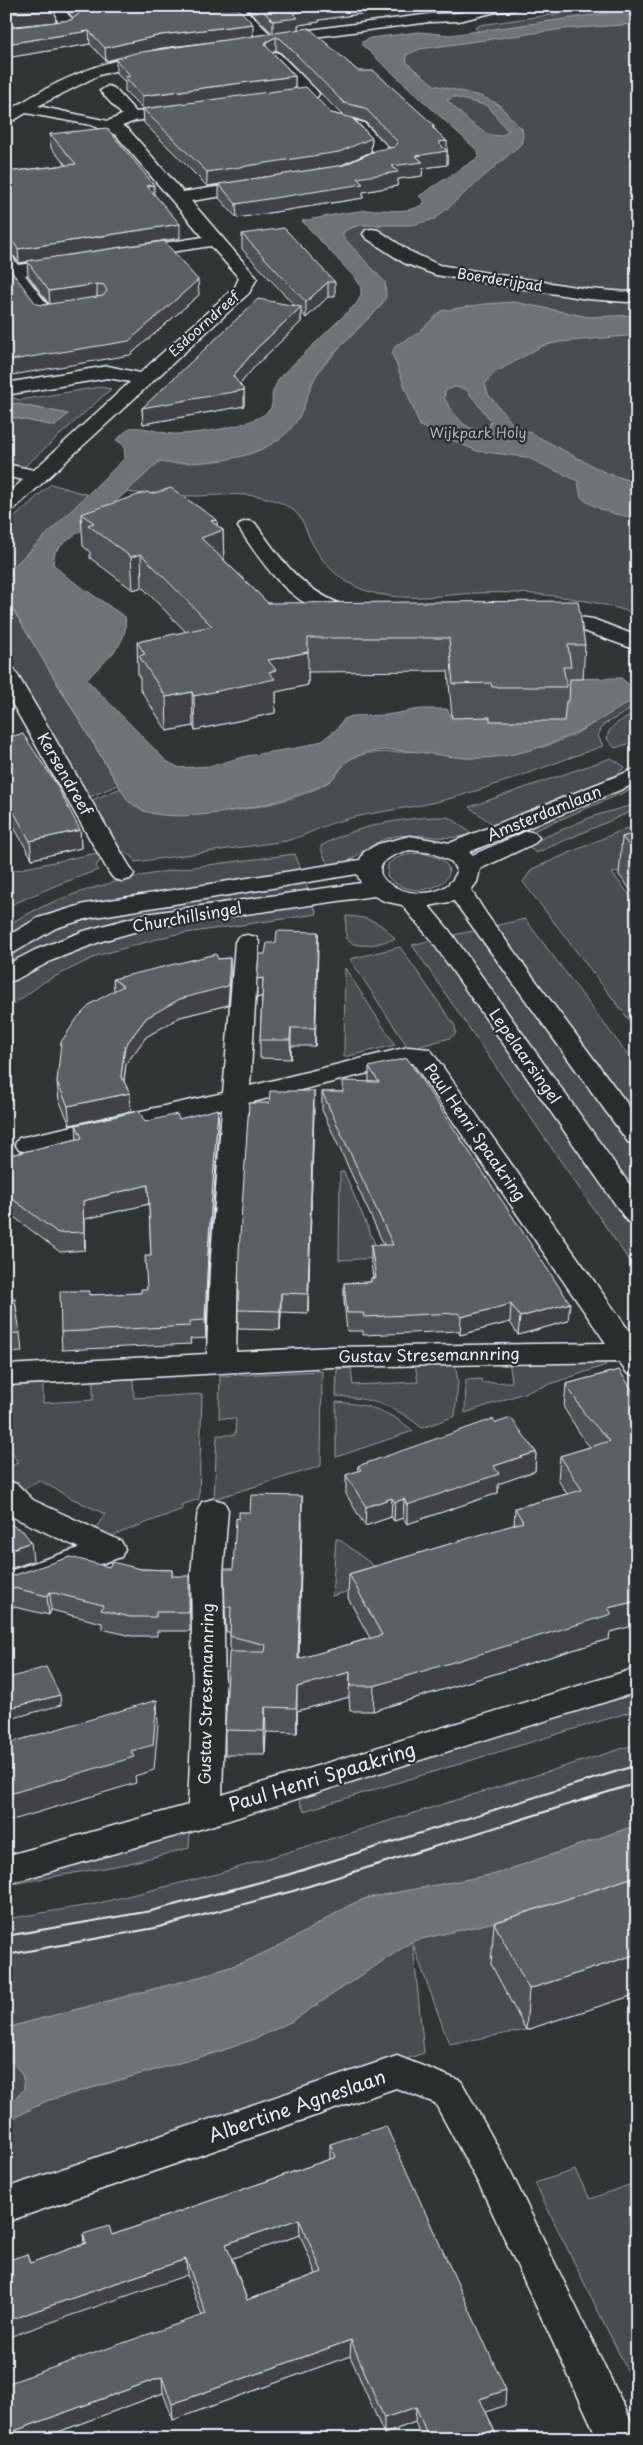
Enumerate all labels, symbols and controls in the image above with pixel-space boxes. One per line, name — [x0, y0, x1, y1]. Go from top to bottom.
street label: Boerderijpad — [456, 262, 545, 297]
street label: Esdoorndreef — [164, 285, 245, 361]
park label: Wijkpark Holy — [430, 422, 526, 443]
street label: Kersendreef — [32, 728, 100, 821]
street label: Amsterdamlaan — [483, 778, 605, 846]
street label: Churchillsingel — [130, 895, 243, 937]
street label: Lepelaarsingel — [484, 1003, 568, 1108]
street label: Paul Henri Spaakring — [419, 1058, 533, 1205]
street label: Gustav Stresemannring — [338, 1340, 520, 1368]
street label: Gustav Stresemannring — [191, 1603, 219, 1785]
street label: Paul Henri Spaakring — [225, 1734, 419, 1818]
street label: Albertine Agneslaan — [204, 2062, 389, 2149]

